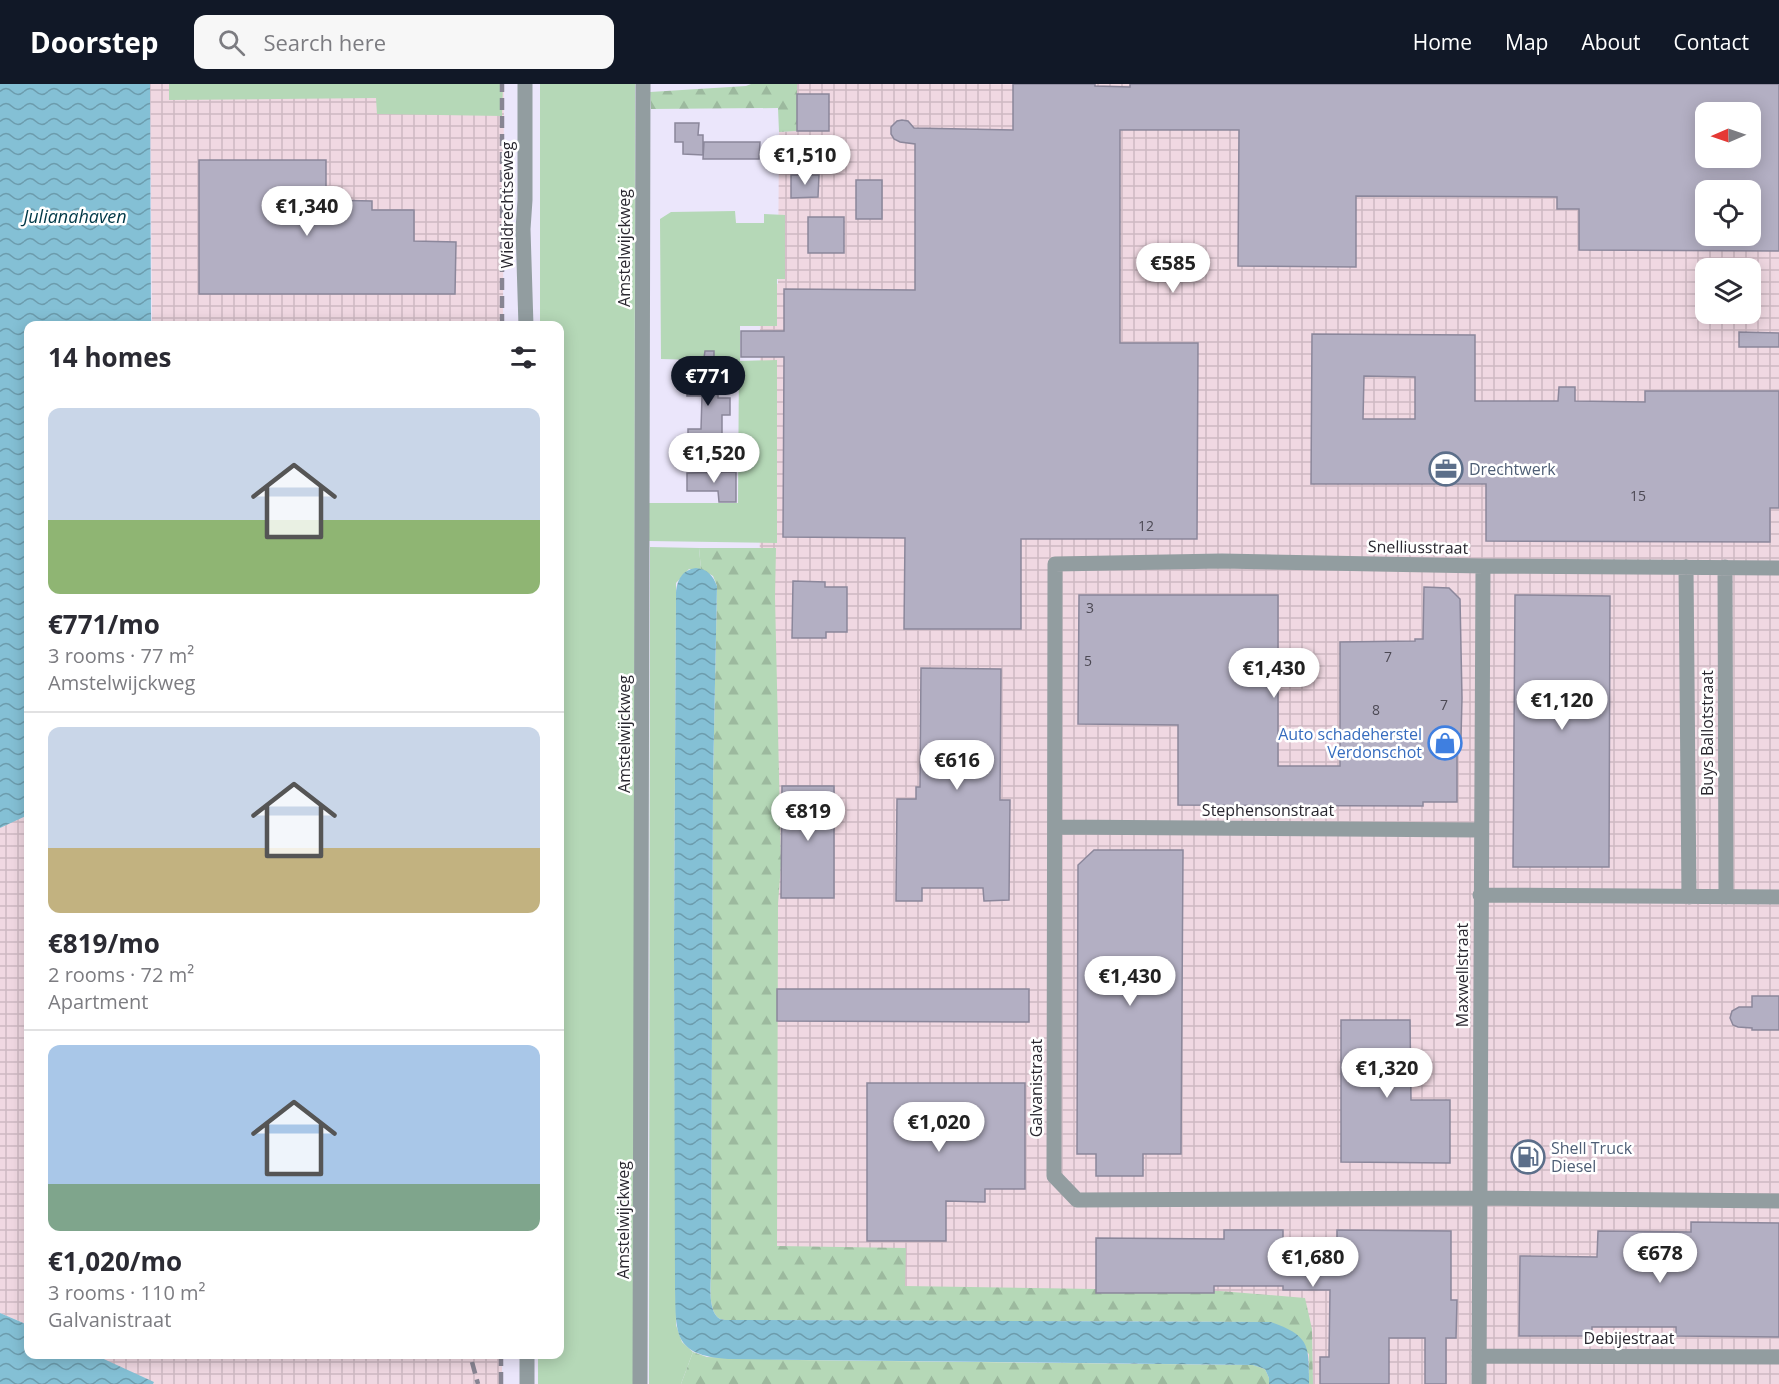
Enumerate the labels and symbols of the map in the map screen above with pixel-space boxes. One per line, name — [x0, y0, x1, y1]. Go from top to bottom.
north arrow — [1695, 102, 1761, 168]
pin: €1,510 — [756, 135, 854, 186]
street label: Wieldrechtseweg — [496, 141, 518, 269]
pin: €1,340 — [258, 186, 356, 237]
street label: Amstelwijckweg — [613, 189, 635, 307]
water label: Julianahaven — [20, 204, 127, 228]
pin: €585 — [1137, 243, 1209, 294]
pin: €771 — [672, 356, 744, 407]
pin: €1,520 — [665, 433, 763, 484]
office icon: Drechtwerk — [1428, 451, 1464, 487]
place label: Drechtwerk — [1469, 458, 1556, 480]
house number: 15 — [1630, 486, 1646, 505]
house number: 12 — [1138, 516, 1154, 535]
street label: Snelliusstraat — [1368, 535, 1469, 559]
house number: 3 — [1086, 598, 1094, 617]
house number: 7 — [1384, 647, 1392, 666]
pin: €1,430 — [1225, 648, 1323, 699]
house number: 5 — [1084, 651, 1092, 670]
street label: Buys Ballotstraat — [1696, 670, 1718, 796]
street label: Amstelwijckweg — [613, 675, 635, 793]
pin: €1,120 — [1513, 680, 1611, 731]
house number: 7 — [1440, 695, 1448, 714]
house number: 8 — [1372, 700, 1380, 719]
place label: Auto schadeherstel Verdonschot — [1278, 723, 1422, 763]
shop icon: Auto schadeherstel Verdonschot — [1427, 725, 1463, 761]
pin: €616 — [921, 740, 993, 791]
pin: €819 — [772, 791, 844, 842]
street label: Stephensonstraat — [1202, 799, 1334, 821]
street label: Maxwellstraat — [1451, 922, 1473, 1027]
pin: €1,430 — [1081, 956, 1179, 1007]
street label: Galvanistraat — [1025, 1038, 1047, 1137]
pin: €1,320 — [1338, 1048, 1436, 1099]
pin: €1,020 — [890, 1102, 988, 1153]
place label: Shell Truck Diesel — [1551, 1137, 1633, 1177]
fuel station icon: Shell Truck Diesel — [1510, 1139, 1546, 1175]
street label: Amstelwijckweg — [612, 1161, 634, 1279]
pin: €678 — [1624, 1233, 1696, 1284]
pin: €1,680 — [1264, 1237, 1362, 1288]
street label: Debijestraat — [1584, 1327, 1675, 1349]

